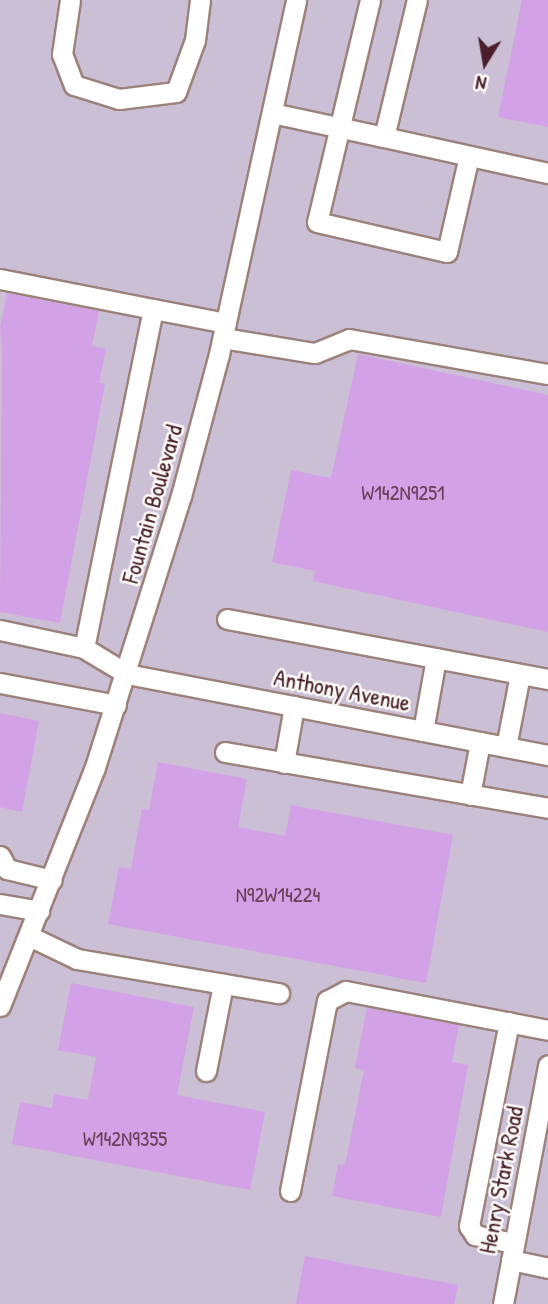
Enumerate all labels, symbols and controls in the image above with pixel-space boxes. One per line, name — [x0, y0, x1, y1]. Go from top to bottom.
north arrow — [450, 28, 520, 98]
text: N — [474, 70, 488, 97]
street label: Fountain Boulevard — [116, 421, 188, 587]
house number: W142N9251 — [361, 480, 445, 506]
street label: Anthony Avenue — [272, 663, 412, 717]
house number: N92W14224 — [236, 882, 320, 908]
street label: Henry Stark Road — [473, 1104, 529, 1256]
house number: W142N9355 — [83, 1126, 167, 1152]

